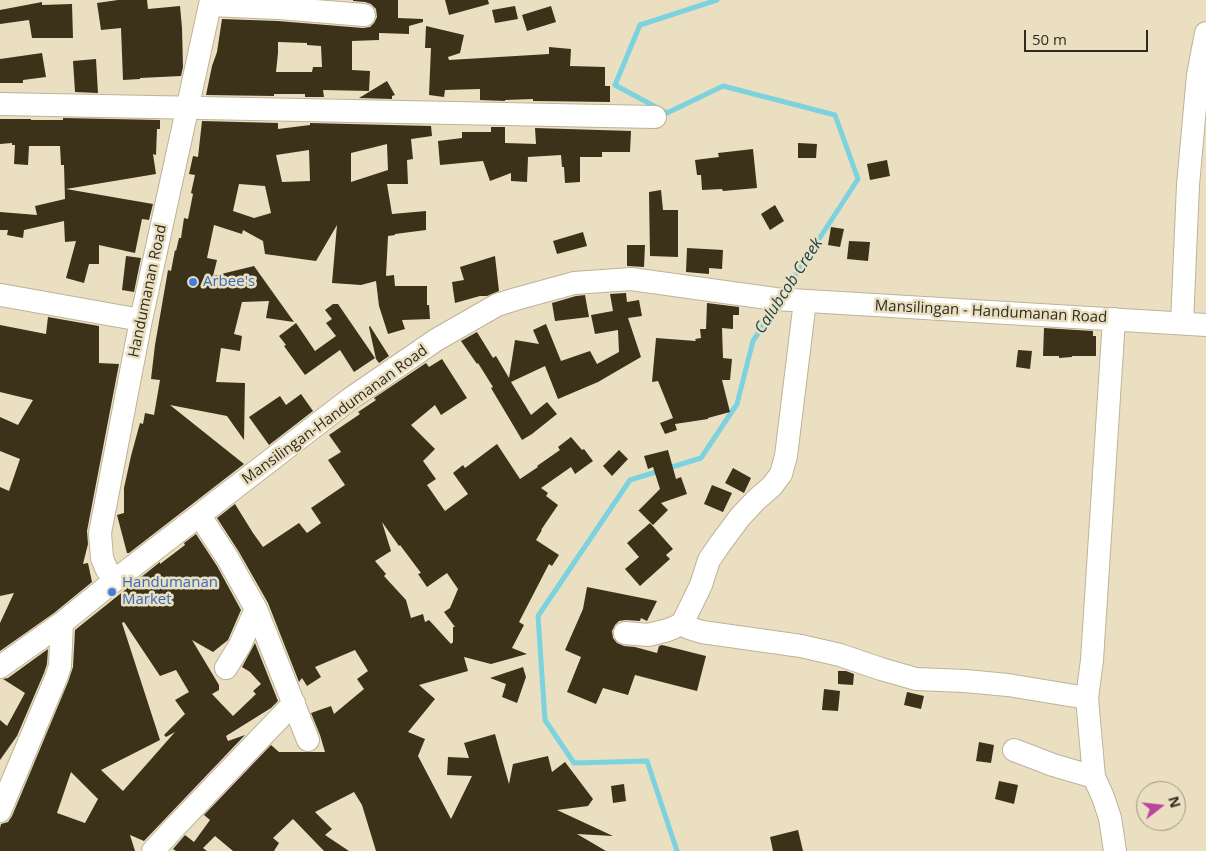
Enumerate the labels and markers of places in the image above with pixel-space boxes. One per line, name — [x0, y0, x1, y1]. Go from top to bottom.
place label: Arbee's — [203, 273, 255, 291]
marker: Arbee's — [187, 276, 199, 288]
place label: Handumanan Market — [122, 574, 218, 609]
marker: Handumanan Market — [106, 586, 118, 598]

